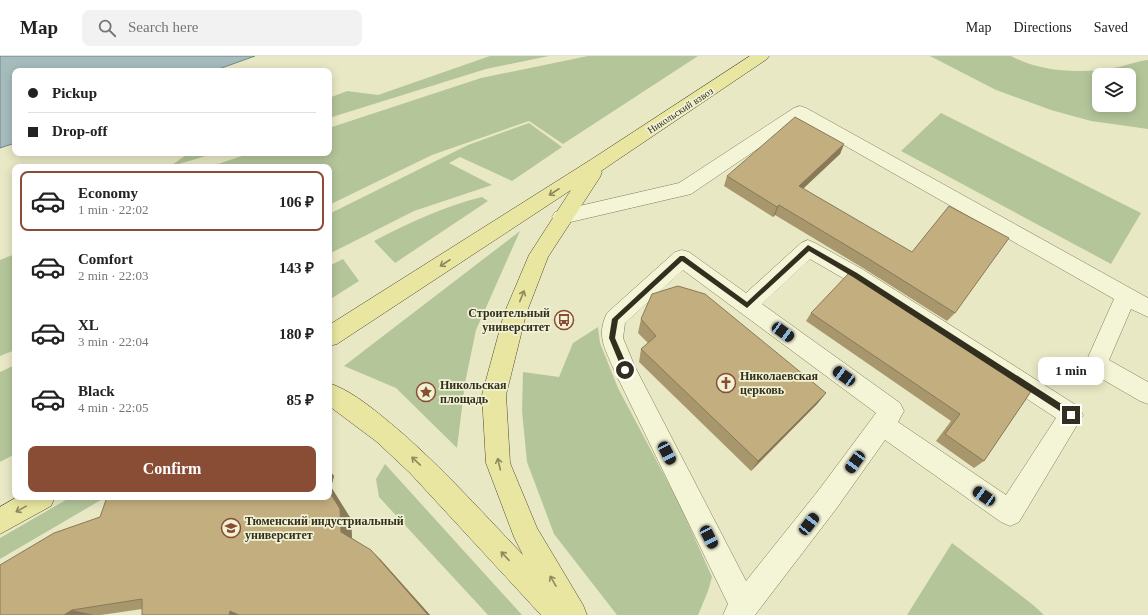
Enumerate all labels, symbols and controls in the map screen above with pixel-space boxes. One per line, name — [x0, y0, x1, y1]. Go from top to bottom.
search box — [82, 10, 362, 46]
text: Map — [20, 17, 58, 38]
icon: search — [96, 17, 118, 39]
text: Search here — [128, 19, 198, 35]
text: Map — [966, 20, 991, 35]
text: Directions — [1013, 20, 1072, 35]
text: Saved — [1094, 20, 1128, 35]
map controls — [1092, 68, 1136, 112]
button: layers — [1092, 68, 1136, 112]
text: Pickup — [52, 85, 97, 101]
street label: Никольский взвоз — [645, 85, 715, 136]
text: Drop-off — [52, 123, 108, 139]
icon: car — [30, 183, 66, 219]
text: Economy — [78, 185, 138, 201]
one-way arrow — [548, 189, 560, 197]
text: 106 ₽ — [279, 194, 314, 210]
text: 1 min · 22:02 — [78, 202, 148, 217]
icon: car — [30, 249, 66, 285]
text: Comfort — [78, 251, 133, 267]
one-way arrow — [439, 259, 450, 267]
text: 143 ₽ — [279, 260, 314, 276]
text: 2 min · 22:03 — [78, 268, 148, 283]
one-way arrow — [519, 291, 526, 303]
place label: Строительный университет — [468, 306, 550, 334]
bus stop icon: Строительный университет — [553, 309, 575, 331]
icon: car — [30, 315, 66, 351]
text: XL — [78, 317, 99, 333]
car — [770, 320, 796, 344]
text: 180 ₽ — [279, 326, 314, 342]
text: 3 min · 22:04 — [78, 334, 148, 349]
callout: 1 min — [1038, 357, 1104, 385]
route start — [616, 361, 634, 379]
text: 1 min — [1055, 363, 1087, 378]
car — [831, 364, 857, 388]
place label: Николаевская церковь — [740, 369, 819, 397]
church icon: Николаевская церковь — [715, 372, 737, 394]
place label: Никольская площадь — [440, 378, 507, 406]
icon: car — [30, 381, 66, 417]
place icon: Никольская площадь — [415, 381, 437, 403]
text: Black — [78, 383, 115, 399]
text: 85 ₽ — [287, 392, 314, 408]
text: 4 min · 22:05 — [78, 400, 148, 415]
route end — [1062, 406, 1080, 424]
car — [656, 440, 678, 466]
button: Confirm — [28, 446, 316, 492]
car — [843, 449, 867, 475]
one-way arrow — [411, 457, 421, 466]
one-way arrow — [495, 457, 502, 470]
car — [971, 484, 997, 508]
one-way arrow — [15, 505, 27, 513]
car — [797, 511, 821, 537]
place label: Тюменский индустриальный университет — [245, 514, 404, 542]
school or university icon: Тюменский индустриальный университет — [220, 517, 242, 539]
car — [698, 524, 720, 550]
one-way arrow — [500, 551, 510, 561]
one-way arrow — [549, 576, 557, 587]

